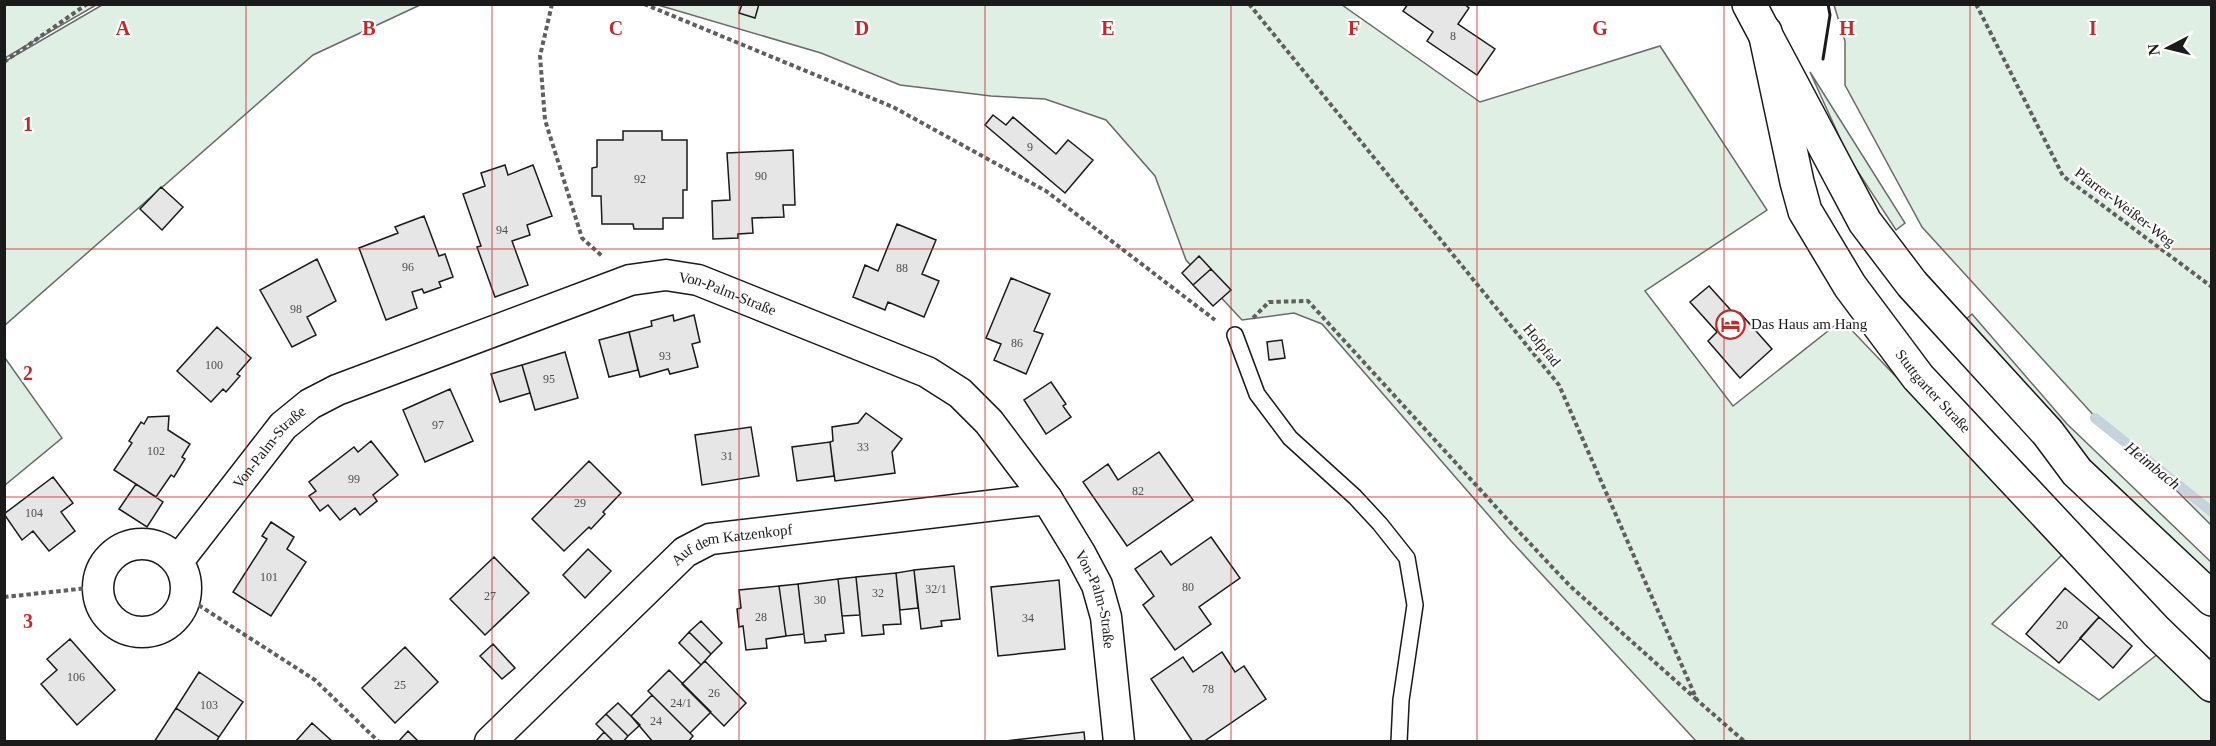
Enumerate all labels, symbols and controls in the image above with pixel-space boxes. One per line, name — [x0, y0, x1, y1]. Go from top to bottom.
text: A — [116, 17, 131, 39]
text: B — [362, 17, 376, 39]
text: C — [609, 17, 623, 39]
text: D — [855, 17, 869, 39]
text: E — [1101, 17, 1115, 39]
text: F — [1348, 17, 1360, 39]
text: G — [1592, 17, 1608, 39]
text: H — [1839, 17, 1855, 39]
text: I — [2089, 17, 2097, 39]
north arrow — [2138, 18, 2198, 78]
house number: 8 — [1450, 29, 1456, 43]
text: N — [2144, 43, 2163, 57]
text: 1 — [23, 113, 33, 135]
house number: 9 — [1027, 140, 1033, 154]
street label: Pfarrer-Weißer-Weg — [2072, 164, 2179, 250]
house number: 90 — [755, 169, 767, 183]
house number: 92 — [634, 172, 646, 186]
house number: 94 — [496, 223, 508, 237]
house number: 96 — [402, 260, 414, 274]
house number: 88 — [896, 261, 908, 275]
street label: Von-Palm-Straße — [677, 269, 779, 319]
house number: 98 — [290, 302, 302, 316]
hotel icon: Das Haus am Hang — [1714, 308, 1746, 340]
place label: Das Haus am Hang — [1751, 316, 1868, 332]
street label: Hofpfad — [1520, 321, 1564, 370]
house number: 86 — [1011, 336, 1023, 350]
street label: Stuttgarter Straße — [1892, 346, 1974, 436]
house number: 93 — [659, 349, 671, 363]
house number: 100 — [205, 358, 223, 372]
text: 2 — [23, 362, 33, 384]
house number: 95 — [543, 372, 555, 386]
street label: Von-Palm-Straße — [230, 403, 309, 491]
house number: 97 — [432, 418, 444, 432]
water label: Heimbach — [2121, 437, 2184, 493]
house number: 33 — [857, 440, 869, 454]
house number: 102 — [147, 444, 165, 458]
house number: 31 — [721, 449, 733, 463]
house number: 99 — [348, 472, 360, 486]
house number: 82 — [1132, 484, 1144, 498]
house number: 29 — [574, 496, 586, 510]
house number: 104 — [25, 506, 43, 520]
street label: Auf dem Katzenkopf — [668, 521, 793, 569]
street label: Von-Palm-Straße — [1072, 547, 1117, 649]
house number: 101 — [260, 570, 278, 584]
house number: 80 — [1182, 580, 1194, 594]
house number: 32/1 — [925, 582, 947, 596]
house number: 32 — [872, 586, 884, 600]
house number: 27 — [484, 589, 496, 603]
house number: 30 — [814, 593, 826, 607]
text: 3 — [23, 610, 33, 632]
house number: 28 — [755, 610, 767, 624]
house number: 34 — [1022, 611, 1034, 625]
house number: 20 — [2056, 618, 2068, 632]
house number: 106 — [67, 670, 85, 684]
house number: 25 — [394, 678, 406, 692]
house number: 78 — [1202, 682, 1214, 696]
house number: 26 — [708, 686, 720, 700]
house number: 24/1 — [670, 696, 692, 710]
house number: 103 — [200, 698, 218, 712]
house number: 24 — [650, 714, 662, 728]

